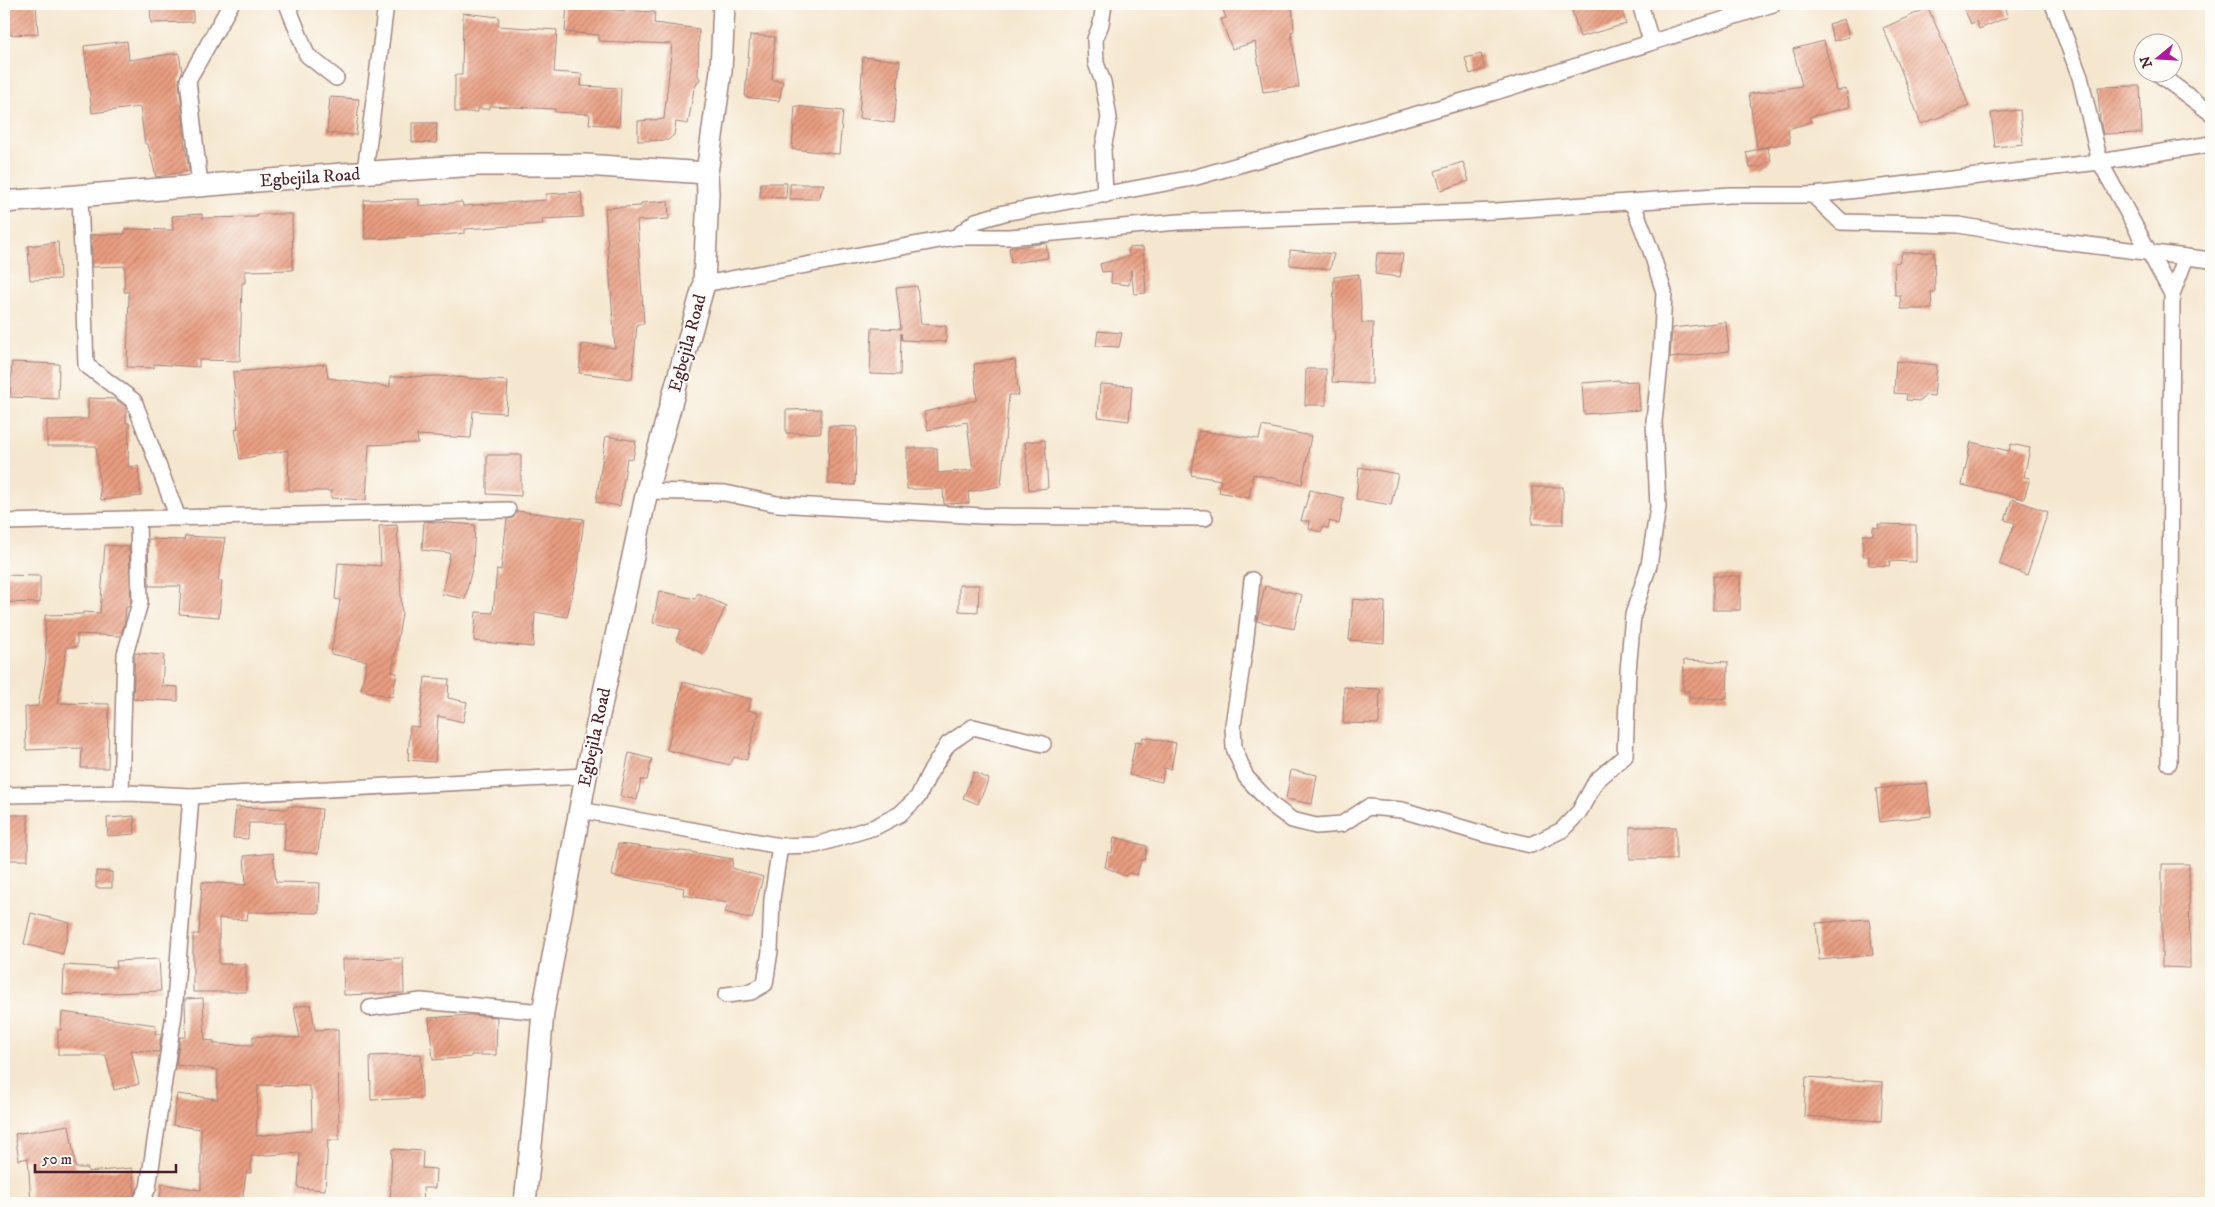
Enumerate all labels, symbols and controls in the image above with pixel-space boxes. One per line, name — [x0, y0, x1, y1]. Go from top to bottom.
north arrow — [2132, 32, 2182, 82]
text: N — [2136, 53, 2157, 70]
street label: Egbejila Road — [259, 164, 361, 192]
street label: Egbejila Road — [664, 292, 712, 395]
street label: Egbejila Road — [574, 686, 616, 789]
scale bar — [35, 1142, 176, 1174]
text: 50 m — [42, 1150, 72, 1169]

